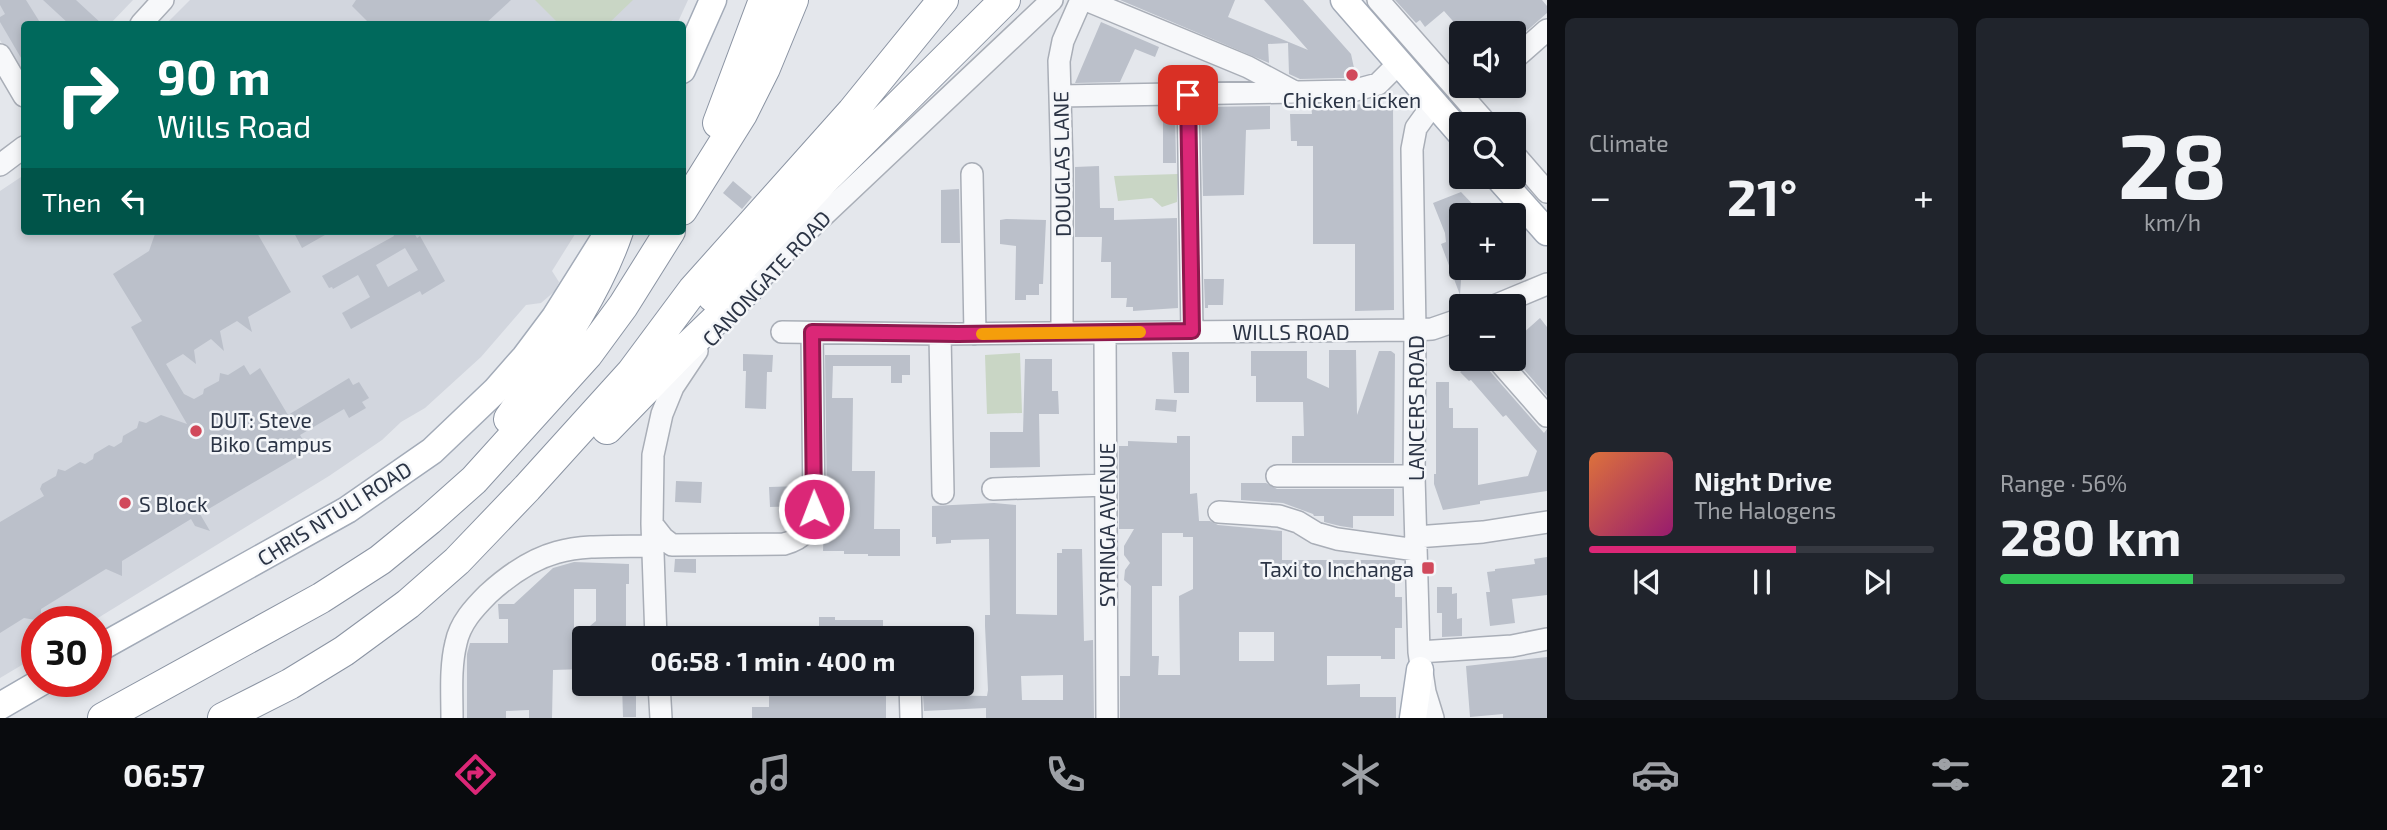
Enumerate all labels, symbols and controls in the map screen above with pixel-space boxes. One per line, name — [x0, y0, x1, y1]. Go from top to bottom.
map controls — [1449, 21, 1526, 371]
button: sound — [1449, 21, 1526, 98]
text: 90 m — [157, 46, 271, 105]
icon: right — [42, 49, 133, 140]
pin — [1158, 65, 1218, 125]
marker: Chicken Licken — [1344, 67, 1360, 83]
icon: arrive — [1169, 76, 1207, 114]
place label: Chicken Licken — [1283, 87, 1421, 112]
street label: DOUGLAS LANE — [1047, 91, 1075, 237]
text: Wills Road — [157, 106, 311, 144]
text: 28 — [2118, 108, 2227, 217]
button: search — [1449, 112, 1526, 189]
text: Climate — [1589, 129, 1669, 157]
text: 21° — [1727, 164, 1797, 226]
text: − — [1589, 173, 1611, 219]
text: + — [1913, 173, 1934, 219]
icon: left — [115, 182, 153, 220]
text: Then — [42, 186, 101, 217]
button: + — [1449, 203, 1526, 280]
street label: CANONGATE ROAD — [697, 205, 835, 351]
text: km/h — [2144, 208, 2201, 236]
button: − — [1449, 294, 1526, 371]
street label: WILLS ROAD — [1232, 319, 1350, 344]
street label: LANCERS ROAD — [1403, 335, 1428, 481]
place label: DUT: Steve Biko Campus — [210, 407, 332, 456]
marker: DUT: Steve Biko Campus — [188, 423, 204, 439]
street label: SYRINGA AVENUE — [1094, 443, 1119, 607]
street label: CHRIS NTULI ROAD — [252, 456, 416, 570]
text: Night Drive — [1694, 465, 1832, 496]
text: Range · 56% — [2000, 469, 2127, 497]
position arrow — [777, 472, 851, 546]
place label: S Block — [139, 491, 208, 516]
marker: S Block — [117, 495, 133, 511]
text: The Halogens — [1694, 496, 1836, 524]
text: 280 km — [2000, 504, 2182, 566]
place label: Taxi to Inchanga — [1260, 556, 1414, 581]
marker: Taxi to Inchanga — [1420, 560, 1436, 576]
icon: previous — [1628, 563, 1666, 601]
icon: pause — [1743, 563, 1781, 601]
icon: next — [1858, 563, 1896, 601]
speed limit sign: 30 — [21, 606, 112, 697]
text: 06:58 · 1 min · 400 m — [651, 645, 895, 676]
icon: directions — [451, 750, 500, 799]
icon: music — [746, 750, 795, 799]
icon: phone — [1041, 750, 1090, 799]
icon: climate — [1336, 750, 1385, 799]
icon: car — [1631, 750, 1680, 799]
icon: filters — [1926, 750, 1975, 799]
text: 06:57 — [123, 755, 205, 793]
text: 21° — [2221, 755, 2264, 793]

